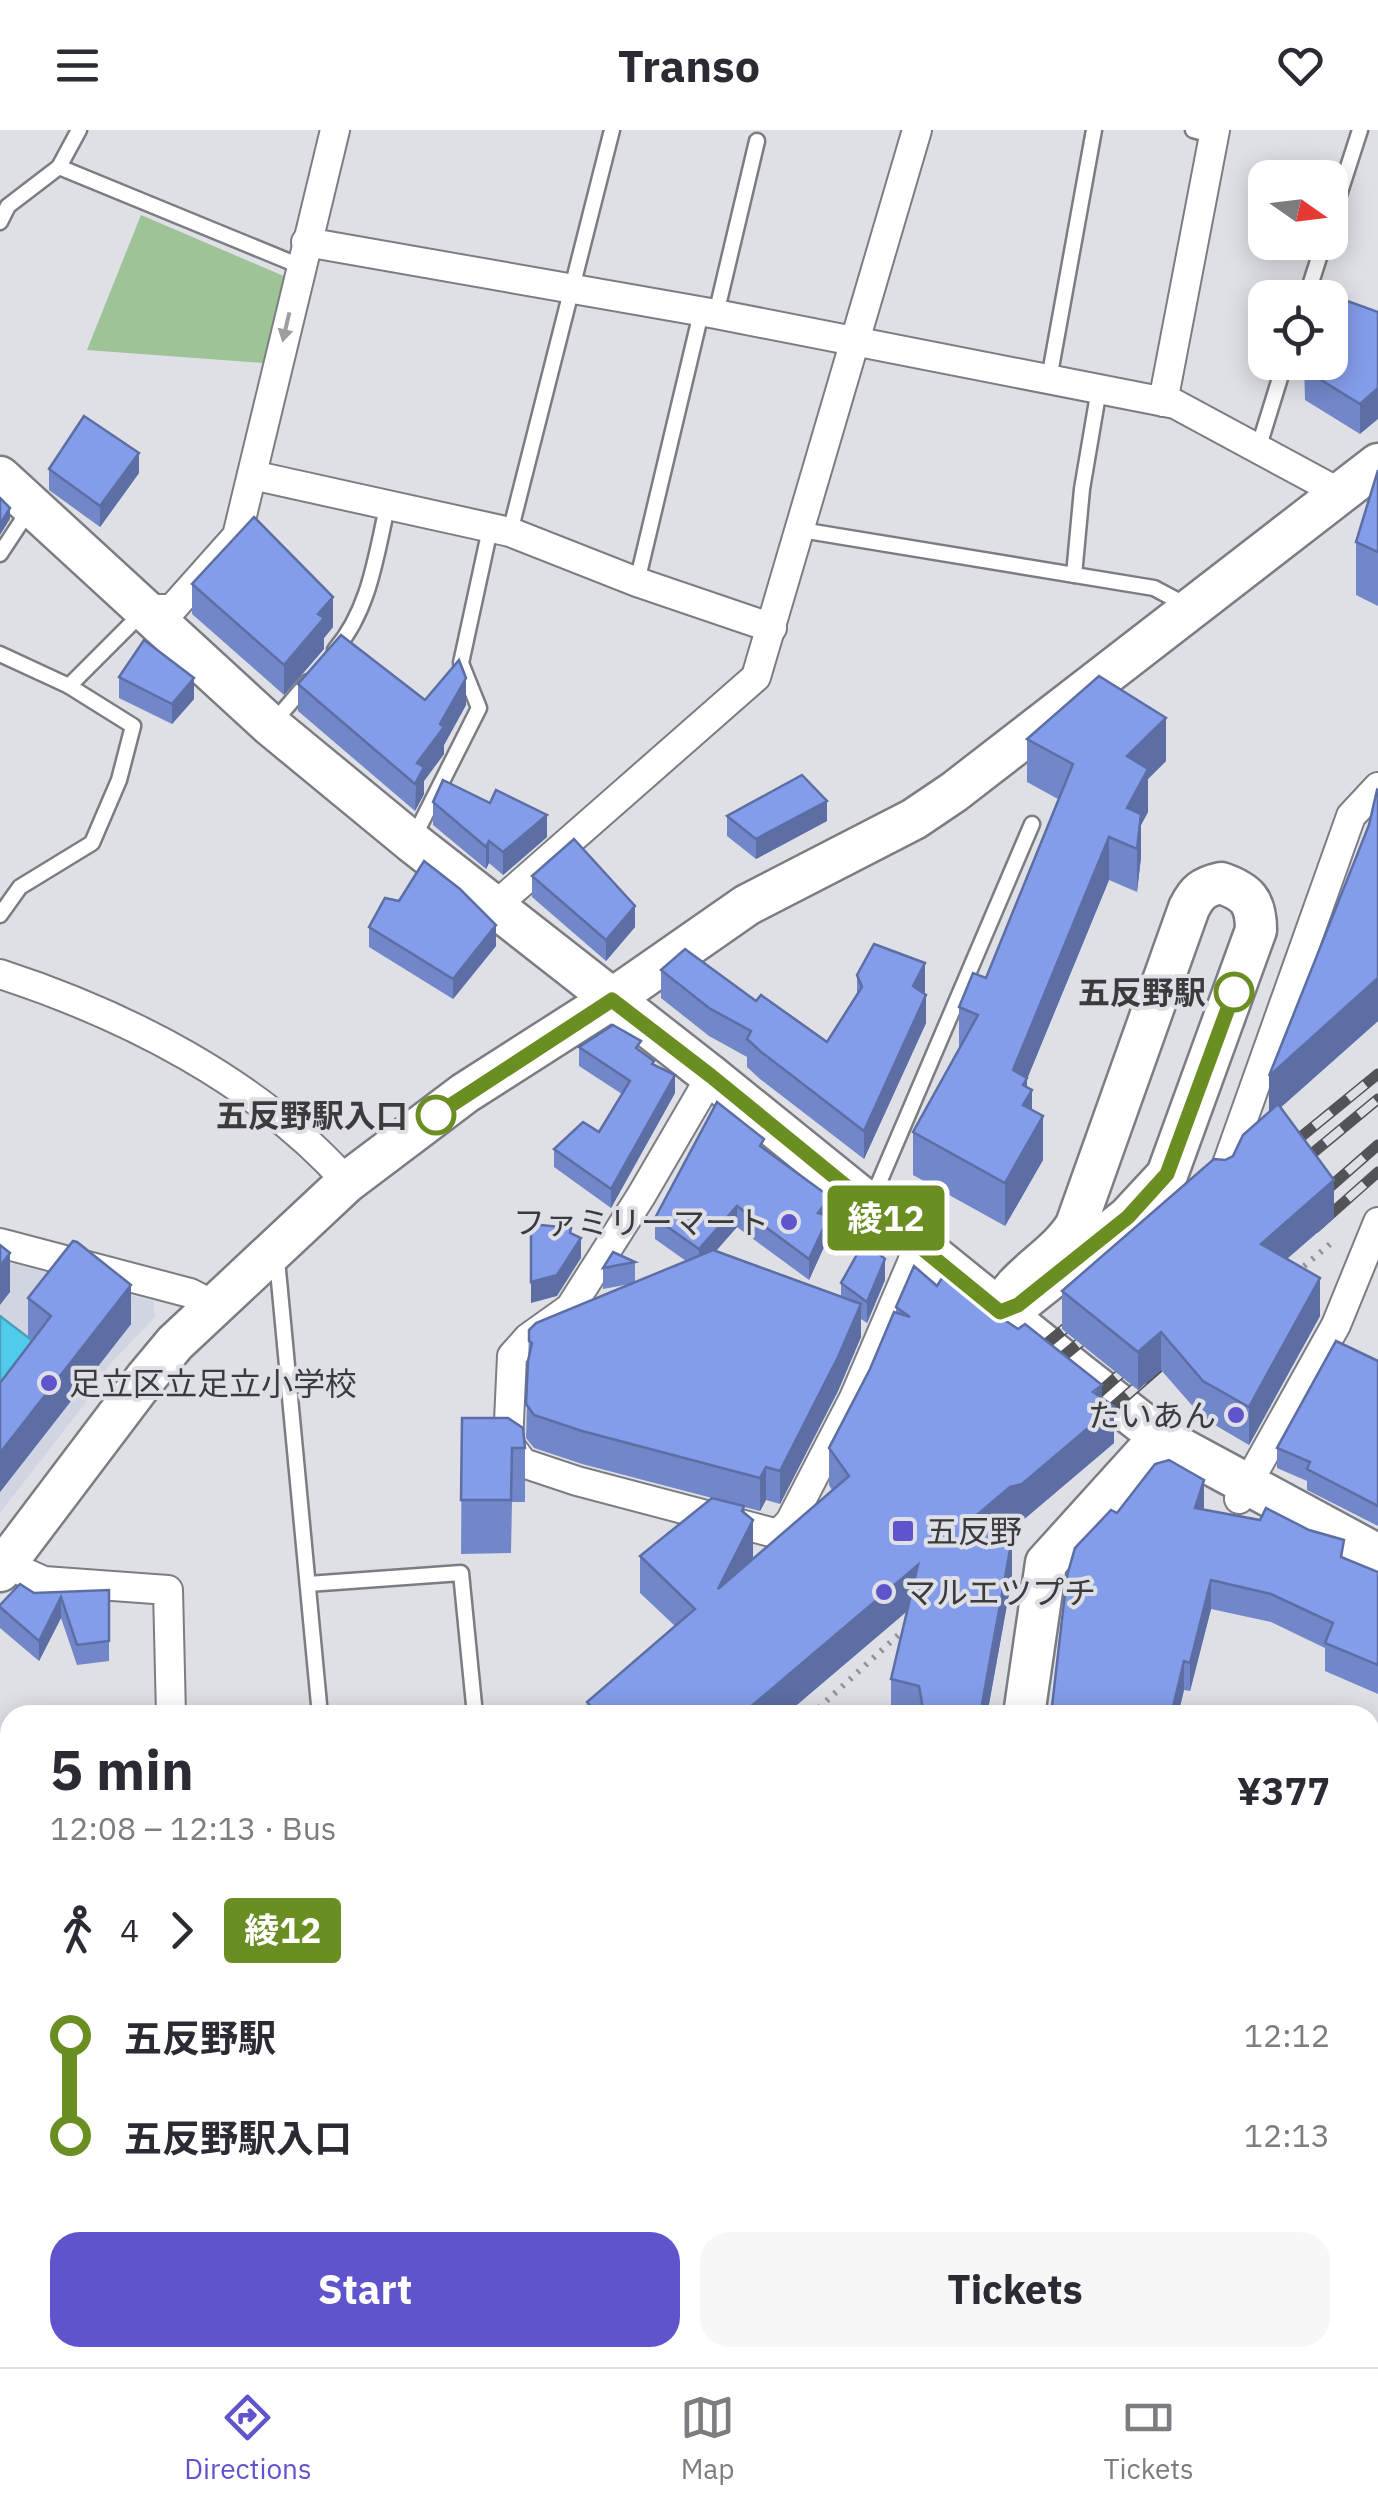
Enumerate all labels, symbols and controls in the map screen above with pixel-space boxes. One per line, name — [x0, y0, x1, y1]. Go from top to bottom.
text: Transo — [618, 36, 760, 94]
icon: menu — [50, 38, 105, 93]
icon: heart — [1273, 38, 1328, 93]
north arrow — [1248, 160, 1348, 260]
map controls — [1248, 160, 1348, 380]
button: locate — [1248, 280, 1348, 380]
one-way arrow — [278, 312, 293, 343]
place label: 五反野駅 — [1078, 971, 1206, 1013]
marker: 五反野駅 — [1215, 973, 1253, 1011]
place label: 五反野駅入口 — [216, 1094, 408, 1136]
marker: 五反野駅入口 — [417, 1096, 455, 1134]
line badge: 綾12 — [828, 1186, 944, 1250]
text: 綾12 — [847, 1195, 925, 1241]
place label: ファミリーマート — [513, 1201, 769, 1243]
marker: ファミリーマート — [778, 1211, 800, 1233]
place label: 足立区立足立小学校 — [69, 1362, 357, 1404]
marker: 足立区立足立小学校 — [38, 1372, 60, 1394]
place label: たいあん — [1088, 1394, 1216, 1436]
marker: たいあん — [1225, 1404, 1247, 1426]
place label: 五反野 — [926, 1510, 1022, 1552]
marker: 五反野 — [890, 1518, 916, 1544]
place label: マルエツプチ — [904, 1571, 1096, 1613]
marker: マルエツプチ — [873, 1581, 895, 1603]
text: 5 min — [50, 1734, 194, 1805]
text: ¥377 — [1237, 1766, 1330, 1815]
text: 12:08 – 12:13 · Bus — [50, 1807, 336, 1849]
icon: walk — [50, 1903, 105, 1958]
icon: forward — [154, 1903, 209, 1958]
text: 綾12 — [244, 1907, 321, 1953]
text: 4 — [120, 1909, 139, 1951]
text: 五反野駅 — [124, 2013, 276, 2062]
text: 12:12 — [1244, 2014, 1330, 2056]
text: 五反野駅入口 — [124, 2113, 352, 2162]
text: 12:13 — [1244, 2114, 1330, 2156]
button: Start — [50, 2232, 680, 2347]
button: Tickets — [700, 2232, 1330, 2347]
tab: Directions — [184, 2390, 312, 2487]
tab: Map — [680, 2390, 735, 2487]
tab: Tickets — [1104, 2390, 1194, 2487]

